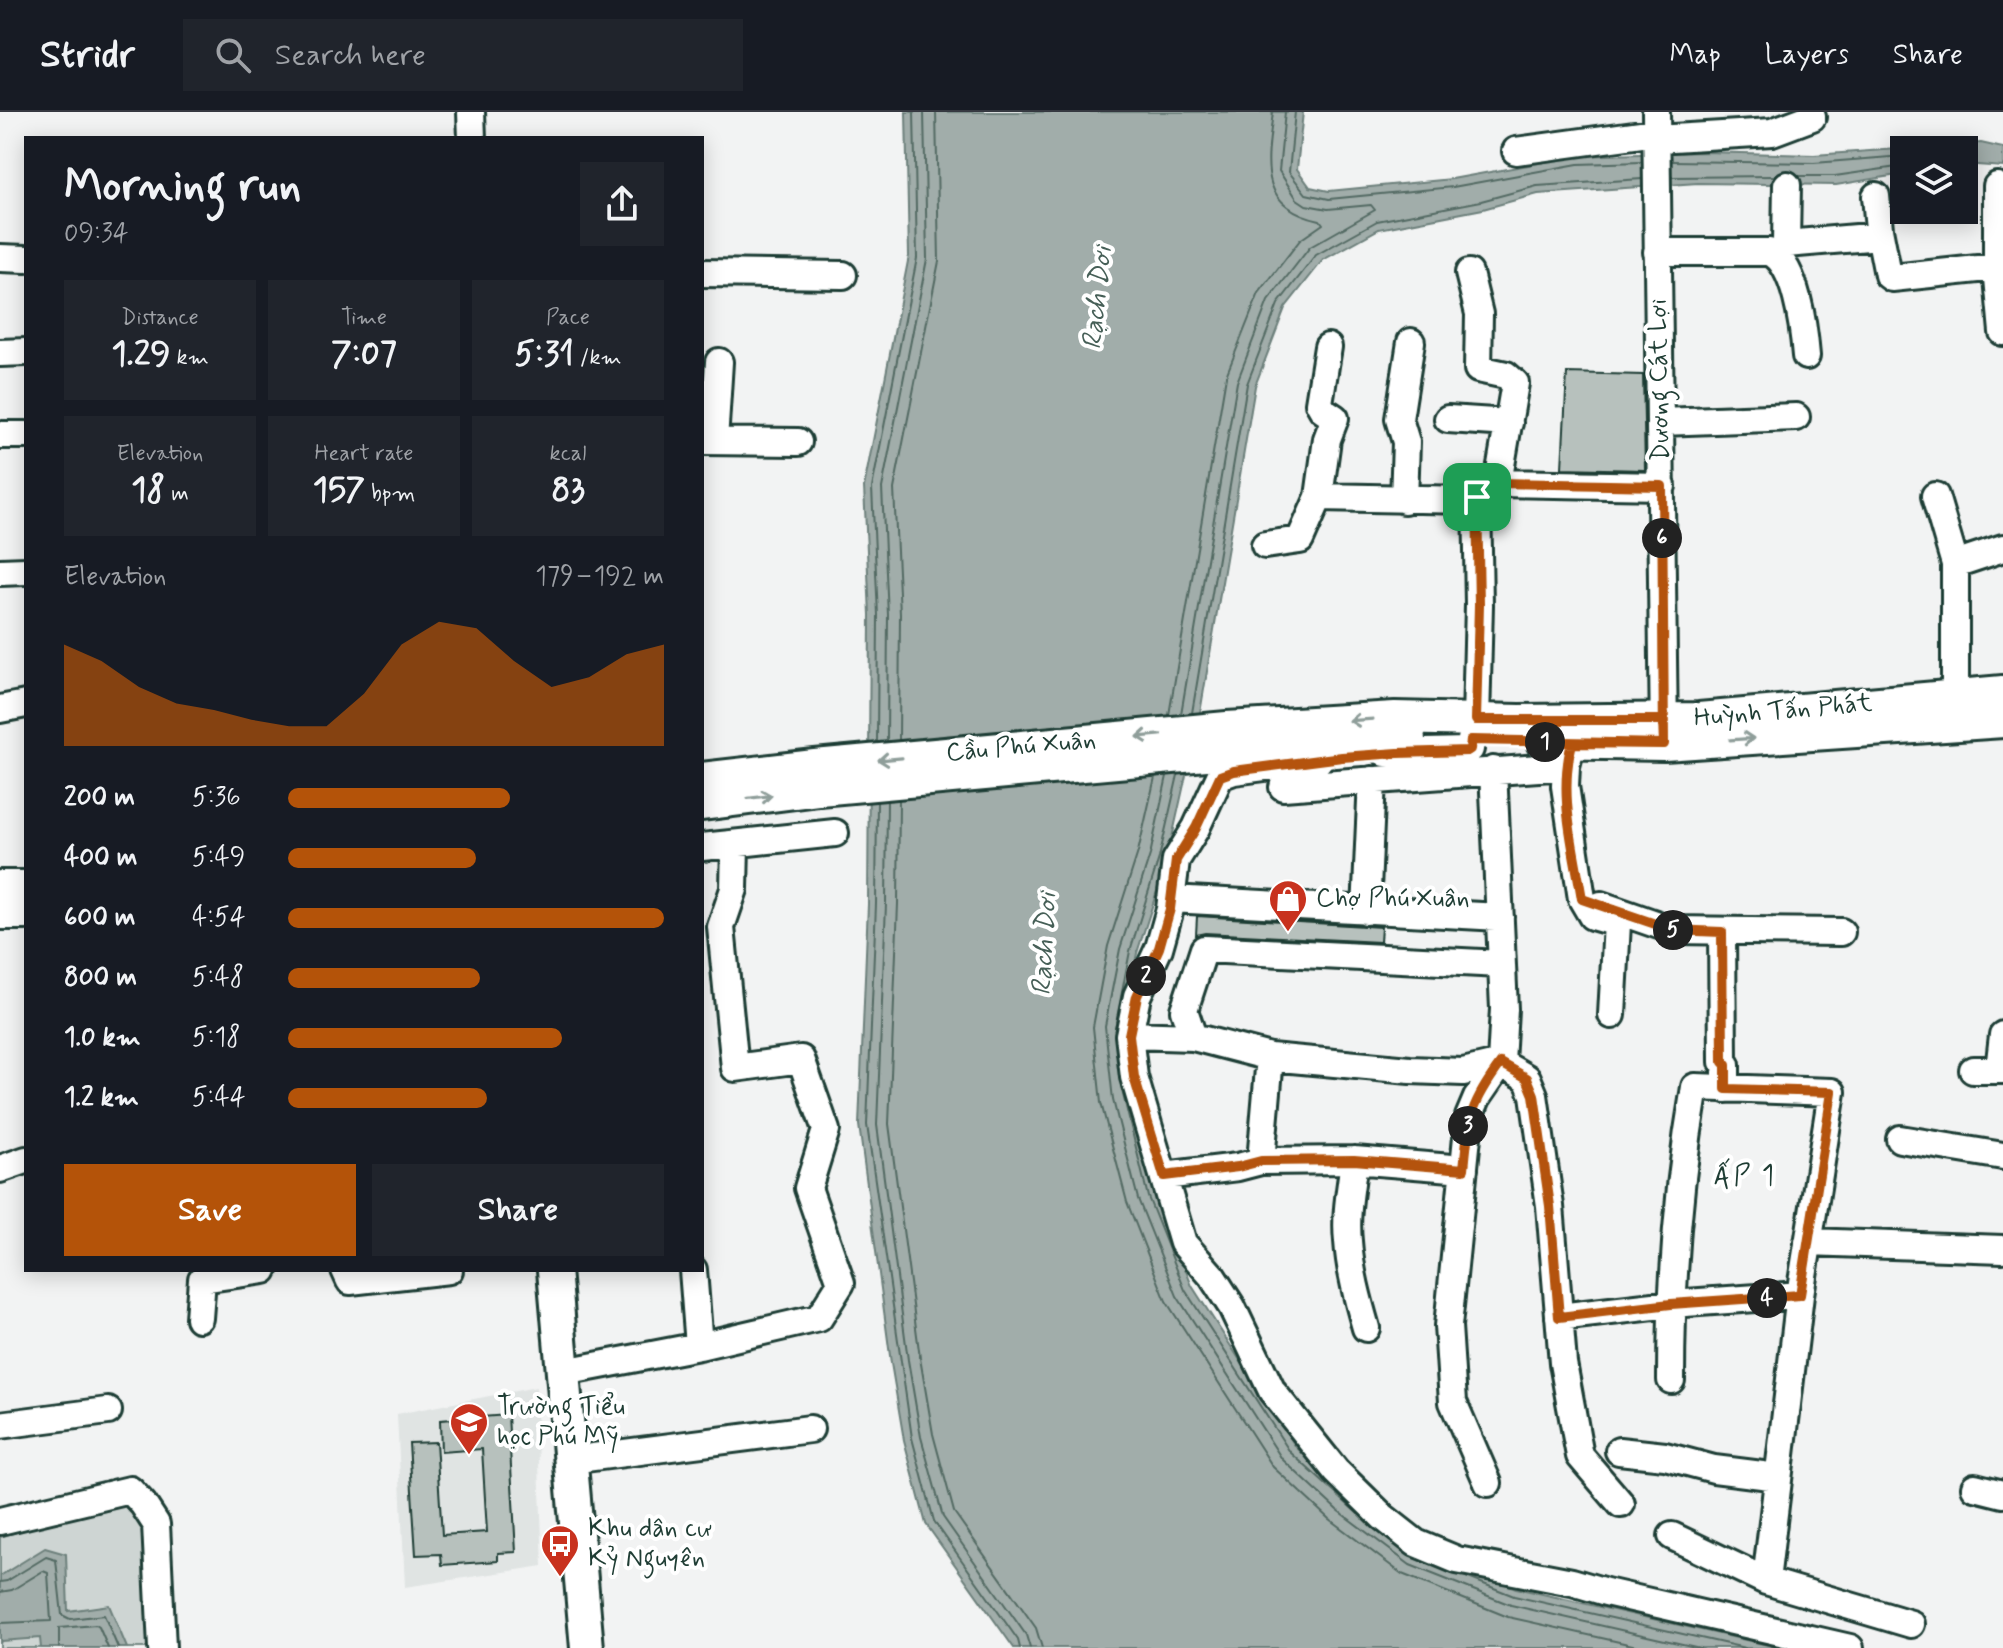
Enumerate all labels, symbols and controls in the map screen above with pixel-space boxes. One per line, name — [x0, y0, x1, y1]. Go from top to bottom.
search box — [183, 19, 743, 91]
text: Stridr — [40, 31, 135, 80]
icon: search — [211, 33, 255, 77]
text: Search here — [275, 36, 426, 75]
text: Map — [1670, 37, 1721, 74]
text: Layers — [1765, 37, 1849, 74]
text: Share — [1893, 37, 1963, 74]
map controls — [1890, 136, 1978, 224]
button: layers — [1890, 136, 1978, 224]
text: Morning run — [64, 158, 301, 216]
button: share — [580, 162, 664, 246]
text: 09:34 — [64, 217, 129, 251]
water label: Rạch Dơi — [1074, 242, 1122, 351]
street label: Dương Cát Lợi — [1642, 298, 1681, 461]
text: Distance — [121, 304, 199, 332]
text: Time — [341, 304, 387, 332]
text: Pace — [546, 304, 590, 332]
text: 1.29 — [111, 332, 171, 377]
text: 7:07 — [331, 332, 397, 377]
text: 5:31 — [514, 332, 574, 377]
text: km — [171, 344, 209, 372]
text: /km — [574, 344, 622, 372]
text: Elevation — [117, 440, 203, 468]
text: Heart rate — [315, 440, 413, 468]
text: kcal — [550, 440, 586, 468]
pin — [1443, 463, 1511, 531]
text: 18 — [131, 468, 165, 513]
text: 157 — [313, 468, 365, 513]
text: 83 — [551, 468, 585, 513]
icon: arrive — [1455, 475, 1499, 519]
text: m — [165, 480, 189, 508]
text: bpm — [365, 480, 415, 508]
pin: 6 — [1642, 518, 1682, 558]
text: 6 — [1656, 524, 1668, 552]
text: Elevation — [64, 560, 166, 594]
text: 179–192 m — [535, 560, 664, 594]
street label: Huỳnh Tấn Phát — [1692, 686, 1874, 736]
one-way arrow — [1348, 713, 1375, 728]
pin: 1 — [1525, 722, 1565, 762]
street label: Cầu Phú Xuân — [945, 724, 1097, 770]
one-way arrow — [1136, 728, 1163, 743]
text: 1 — [1540, 728, 1550, 756]
one-way arrow — [1728, 731, 1755, 746]
one-way arrow — [878, 752, 904, 767]
text: 200 m — [64, 781, 135, 815]
text: 5:36 — [192, 781, 241, 815]
one-way arrow — [747, 789, 773, 804]
text: 400 m — [64, 841, 137, 875]
text: 5:49 — [192, 841, 245, 875]
shop icon: Chợ Phú Xuân — [1267, 878, 1309, 933]
place label: Chợ Phú Xuân — [1316, 882, 1470, 916]
water label: Rạch Dơi — [1024, 889, 1066, 997]
text: 600 m — [64, 901, 136, 935]
text: 4:54 — [192, 901, 245, 935]
pin: 5 — [1653, 910, 1693, 950]
text: 5 — [1666, 916, 1680, 944]
pin: 2 — [1126, 956, 1166, 996]
text: 800 m — [64, 961, 137, 995]
text: 5:48 — [192, 961, 244, 995]
text: 2 — [1141, 962, 1151, 990]
text: 1.0 km — [64, 1021, 141, 1055]
text: 5:18 — [192, 1021, 240, 1055]
text: 1.2 km — [64, 1081, 139, 1115]
text: 5:44 — [192, 1081, 245, 1115]
pin: 3 — [1448, 1106, 1488, 1146]
text: 3 — [1463, 1112, 1473, 1140]
district label: ẤP 1 — [1714, 1158, 1776, 1195]
button: Save — [64, 1164, 356, 1256]
button: Share — [372, 1164, 664, 1256]
pin: 4 — [1747, 1278, 1787, 1318]
text: 4 — [1761, 1284, 1773, 1312]
place label: Trường Tiểu học Phú Mỹ — [497, 1390, 625, 1454]
school or university icon: Trường Tiểu học Phú Mỹ — [448, 1401, 490, 1456]
place label: Khu dân cư Kỷ Nguyên — [588, 1512, 712, 1579]
bus stop icon: Khu dân cư Kỷ Nguyên — [539, 1523, 581, 1578]

